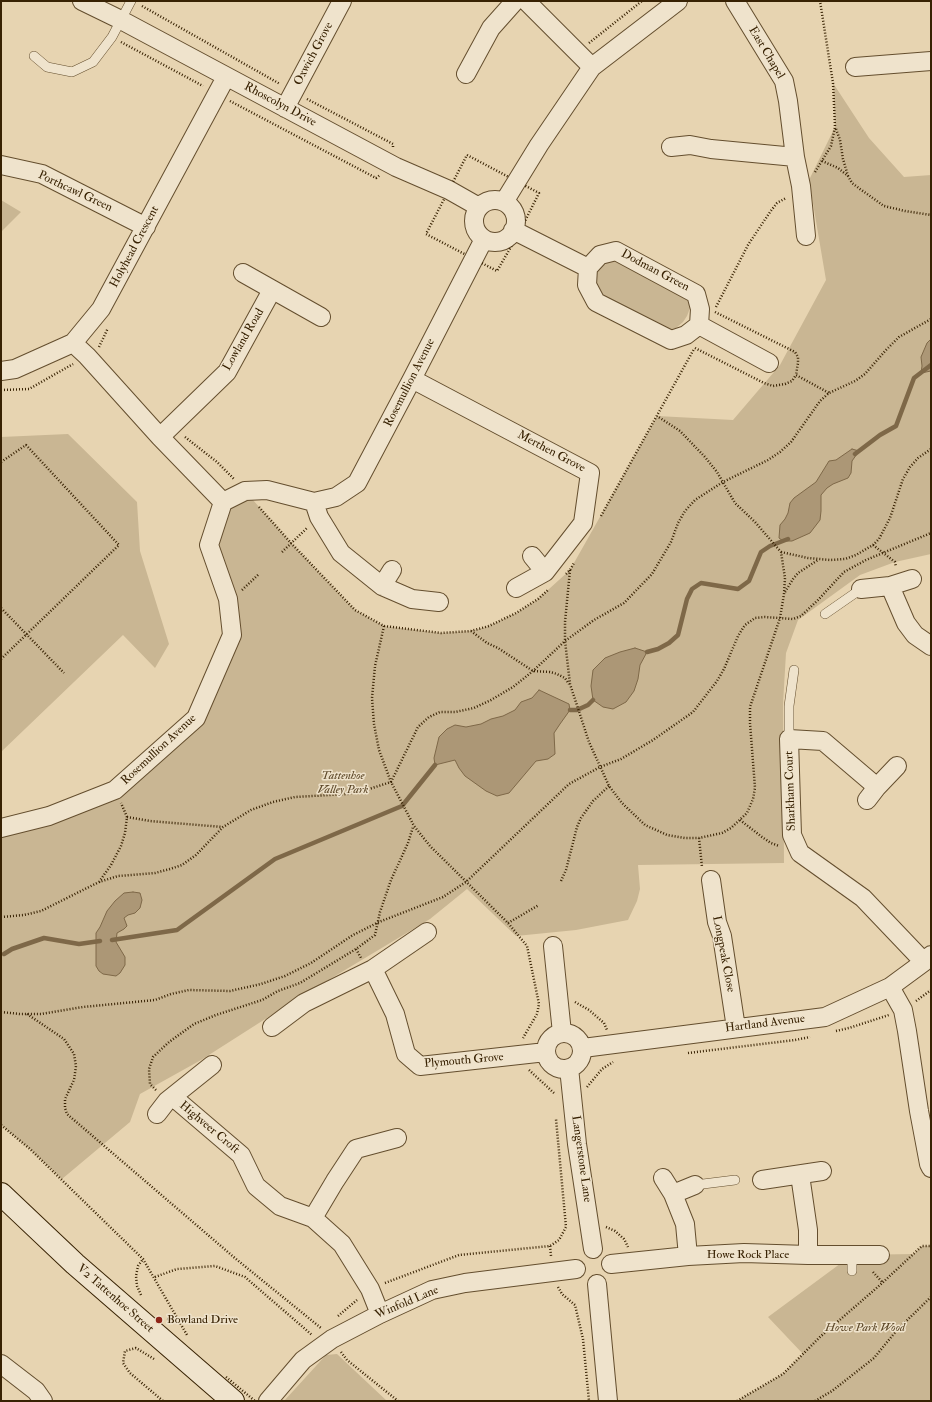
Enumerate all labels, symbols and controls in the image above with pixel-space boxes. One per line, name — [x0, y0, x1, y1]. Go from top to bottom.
street label: Oxwich Grove — [291, 20, 337, 88]
street label: East Chapel — [745, 24, 787, 82]
street label: Rhoscolyn Drive — [241, 80, 319, 130]
street label: Porthcawl Green — [36, 168, 114, 216]
street label: Holyhead Crescent — [107, 204, 163, 290]
street label: Dodman Green — [618, 247, 692, 295]
street label: Lowland Road — [220, 306, 268, 374]
street label: Rosemullion Avenue — [381, 336, 439, 430]
street label: Merthen Grove — [514, 428, 588, 476]
street label: Rosemullion Avenue — [119, 712, 199, 788]
street label: Sharkham Court — [782, 751, 800, 831]
park label: Tattenhoe Valley Park — [317, 769, 369, 797]
street label: Longpeak Close — [709, 915, 737, 993]
street label: Hartland Avenue — [724, 1012, 806, 1036]
street label: Plymouth Grove — [424, 1050, 504, 1072]
street label: Highveer Croft — [176, 1099, 242, 1157]
street label: Langerstone Lane — [568, 1115, 594, 1203]
street label: Howe Rock Place — [707, 1248, 789, 1262]
street label: V2 Tattenhoe Street — [74, 1262, 156, 1336]
street label: Winfold Lane — [373, 1283, 441, 1323]
place label: Bowland Drive — [167, 1313, 238, 1327]
marker: Bowland Drive — [154, 1315, 164, 1325]
park label: Howe Park Wood — [825, 1321, 905, 1335]

